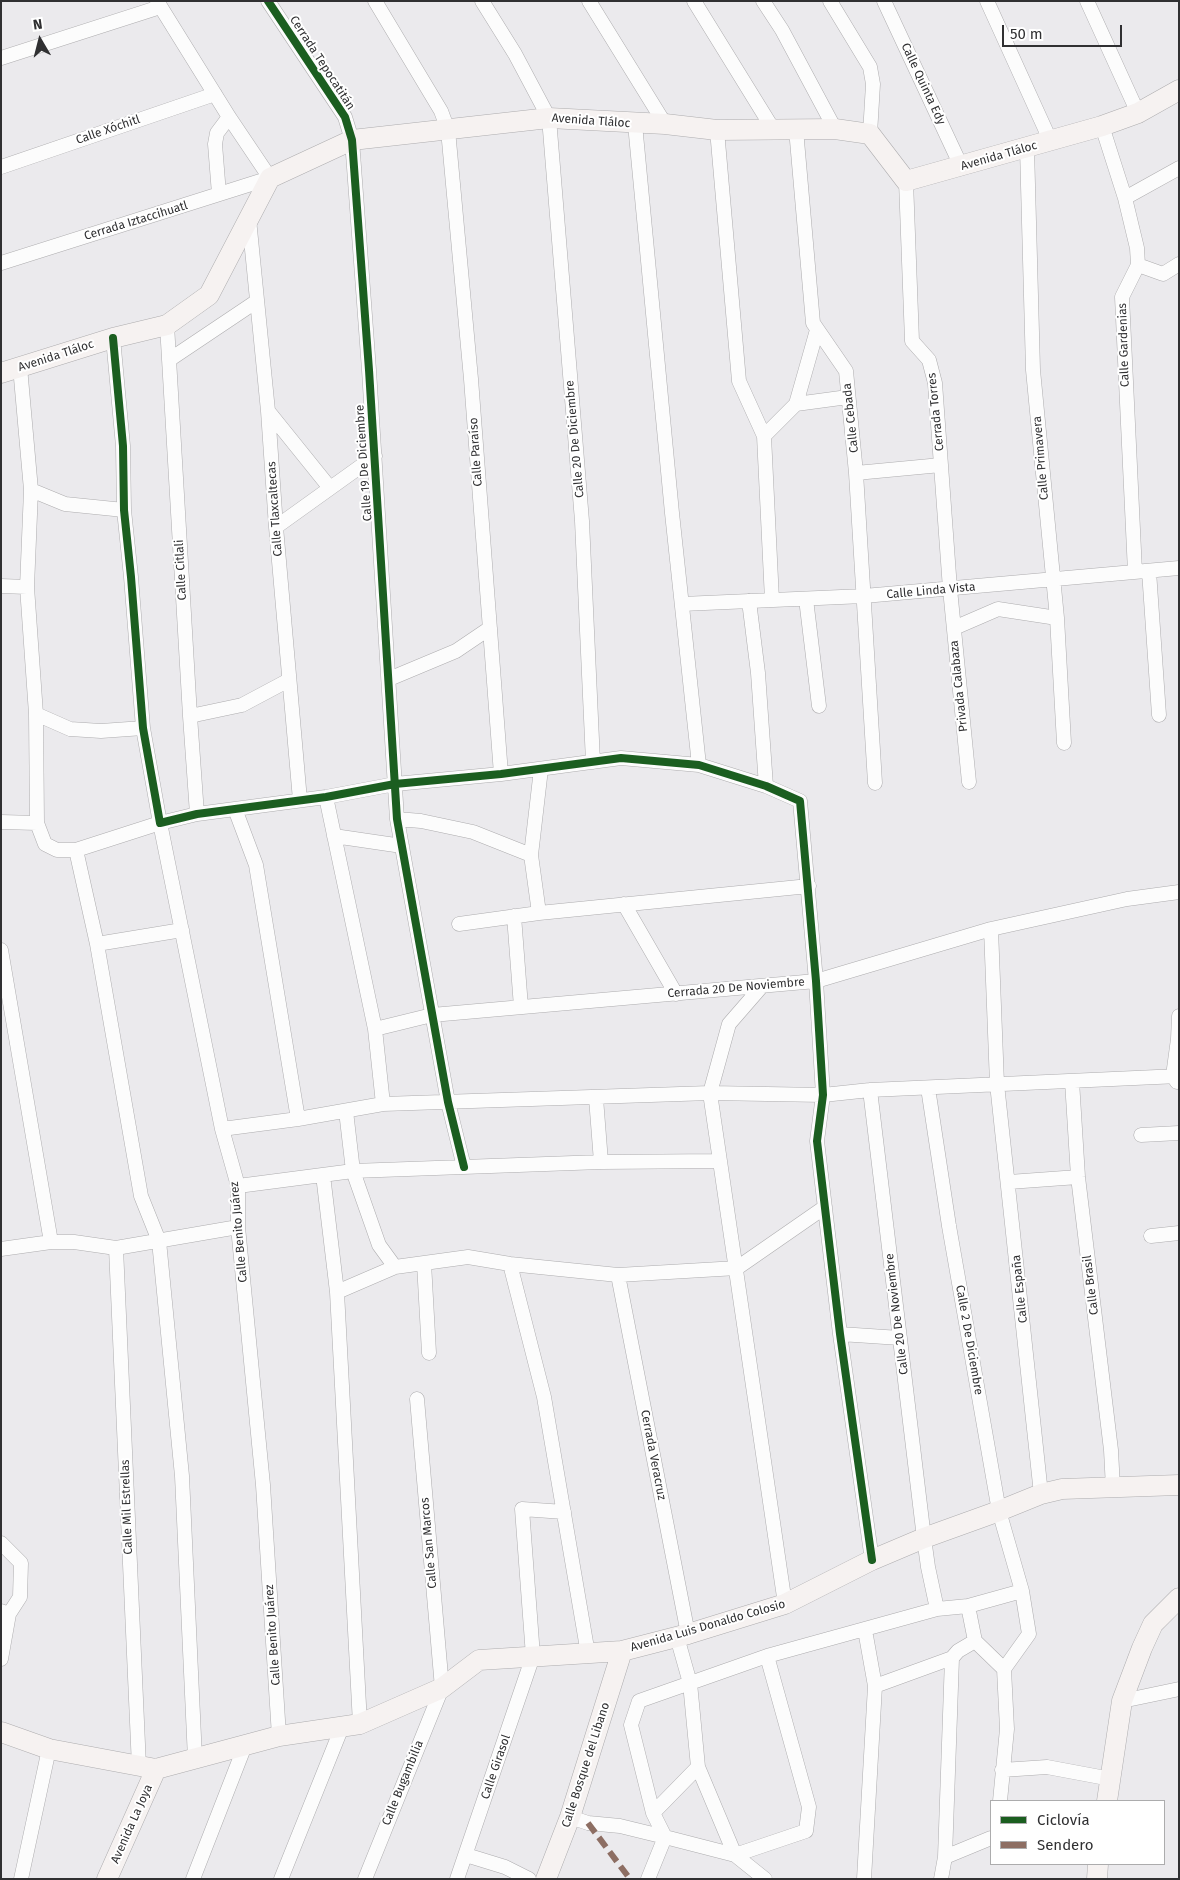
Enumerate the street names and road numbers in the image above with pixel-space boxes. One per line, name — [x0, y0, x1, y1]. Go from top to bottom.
street label: Cerrada Tepocatitán — [286, 13, 358, 113]
street label: Calle Quinta Edy — [898, 41, 948, 127]
street label: Avenida Tláloc — [551, 111, 631, 131]
street label: Calle Xóchitl — [74, 112, 142, 148]
street label: Avenida Tláloc — [959, 138, 1039, 174]
street label: Cerrada Iztaccihuatl — [82, 198, 190, 244]
street label: Calle Gardenias — [1115, 303, 1133, 387]
street label: Avenida Tláloc — [16, 337, 96, 375]
street label: Cerrada Torres — [925, 372, 947, 452]
street label: Calle 20 De Diciembre — [563, 380, 587, 498]
street label: Calle Cebada — [840, 382, 862, 454]
street label: Calle 19 De Diciembre — [353, 404, 375, 522]
street label: Calle Primavera — [1030, 415, 1052, 501]
street label: Calle Paraíso — [466, 417, 486, 487]
street label: Calle Tlaxcaltecas — [264, 461, 286, 557]
street label: Calle Citlali — [172, 539, 190, 601]
street label: Calle Linda Vista — [886, 580, 976, 602]
street label: Privada Calabaza — [947, 640, 971, 732]
street label: Cerrada 20 De Noviembre — [667, 975, 805, 1001]
street label: Calle Benito Juárez — [227, 1181, 251, 1283]
street label: Calle 20 De Noviembre — [882, 1252, 912, 1376]
street label: Calle España — [1009, 1254, 1031, 1324]
street label: Calle Brasil — [1080, 1254, 1102, 1316]
street label: Calle 2 De Diciembre — [952, 1284, 986, 1396]
street label: Cerrada Veracruz — [637, 1409, 669, 1501]
street label: Calle Mil Estrellas — [118, 1459, 136, 1555]
street label: Calle San Marcos — [418, 1497, 440, 1589]
street label: Calle Benito Juárez — [262, 1584, 284, 1686]
street label: Avenida Luis Donaldo Colosio — [629, 1597, 787, 1655]
street label: Calle Bosque del Libano — [559, 1701, 613, 1829]
street label: Calle Girasol — [478, 1733, 514, 1801]
street label: Calle Bugambilia — [379, 1738, 427, 1828]
street label: Avenida La Joya — [108, 1782, 156, 1866]

